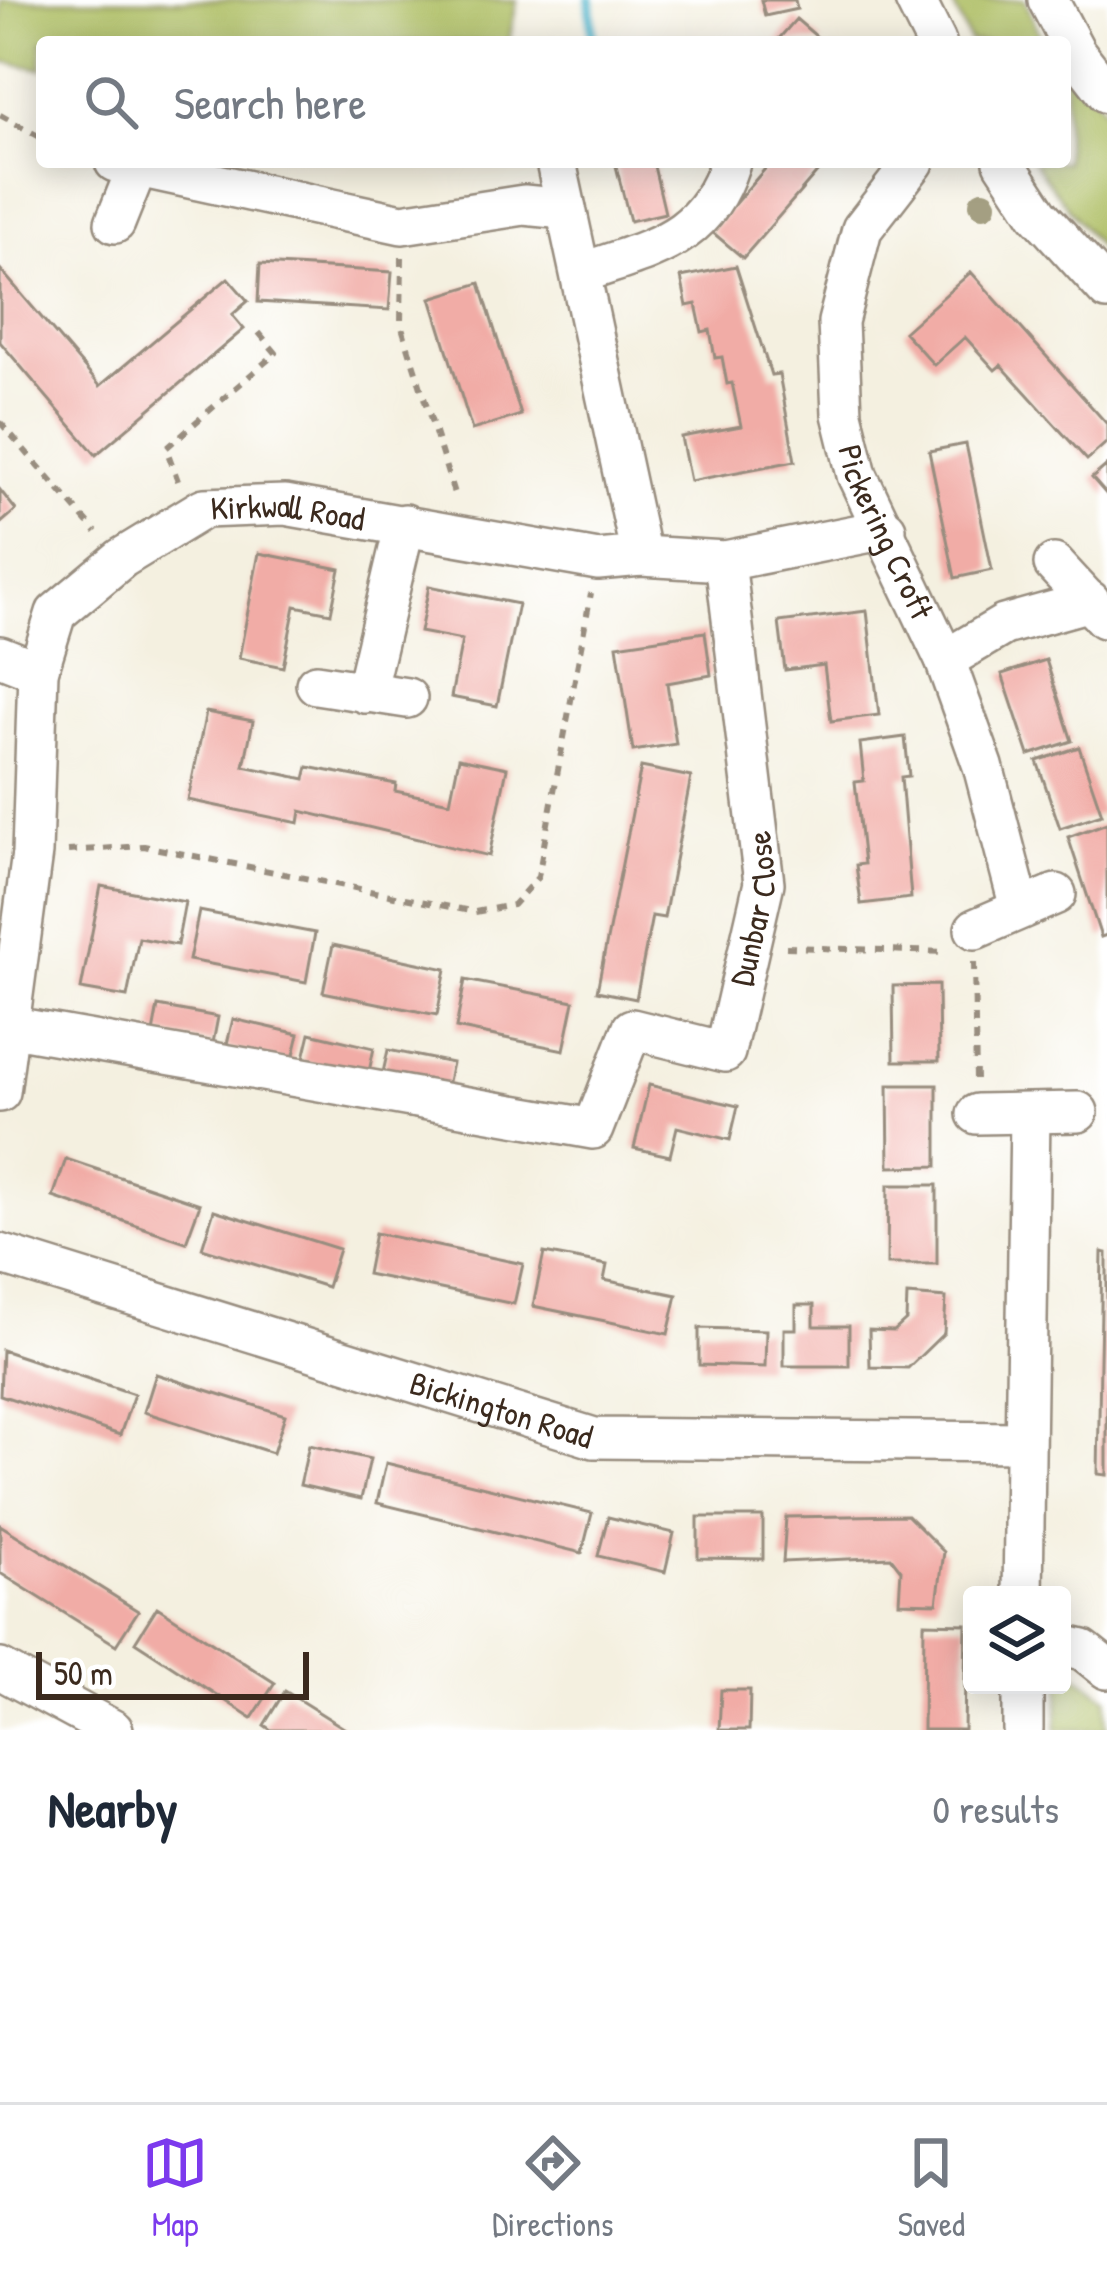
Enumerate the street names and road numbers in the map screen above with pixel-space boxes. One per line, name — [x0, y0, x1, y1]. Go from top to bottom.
street label: Pickering Croft — [828, 440, 945, 627]
street label: Kirkwall Road — [210, 483, 368, 541]
street label: Dunbar Close — [719, 829, 786, 990]
street label: Bickington Road — [405, 1360, 598, 1458]

